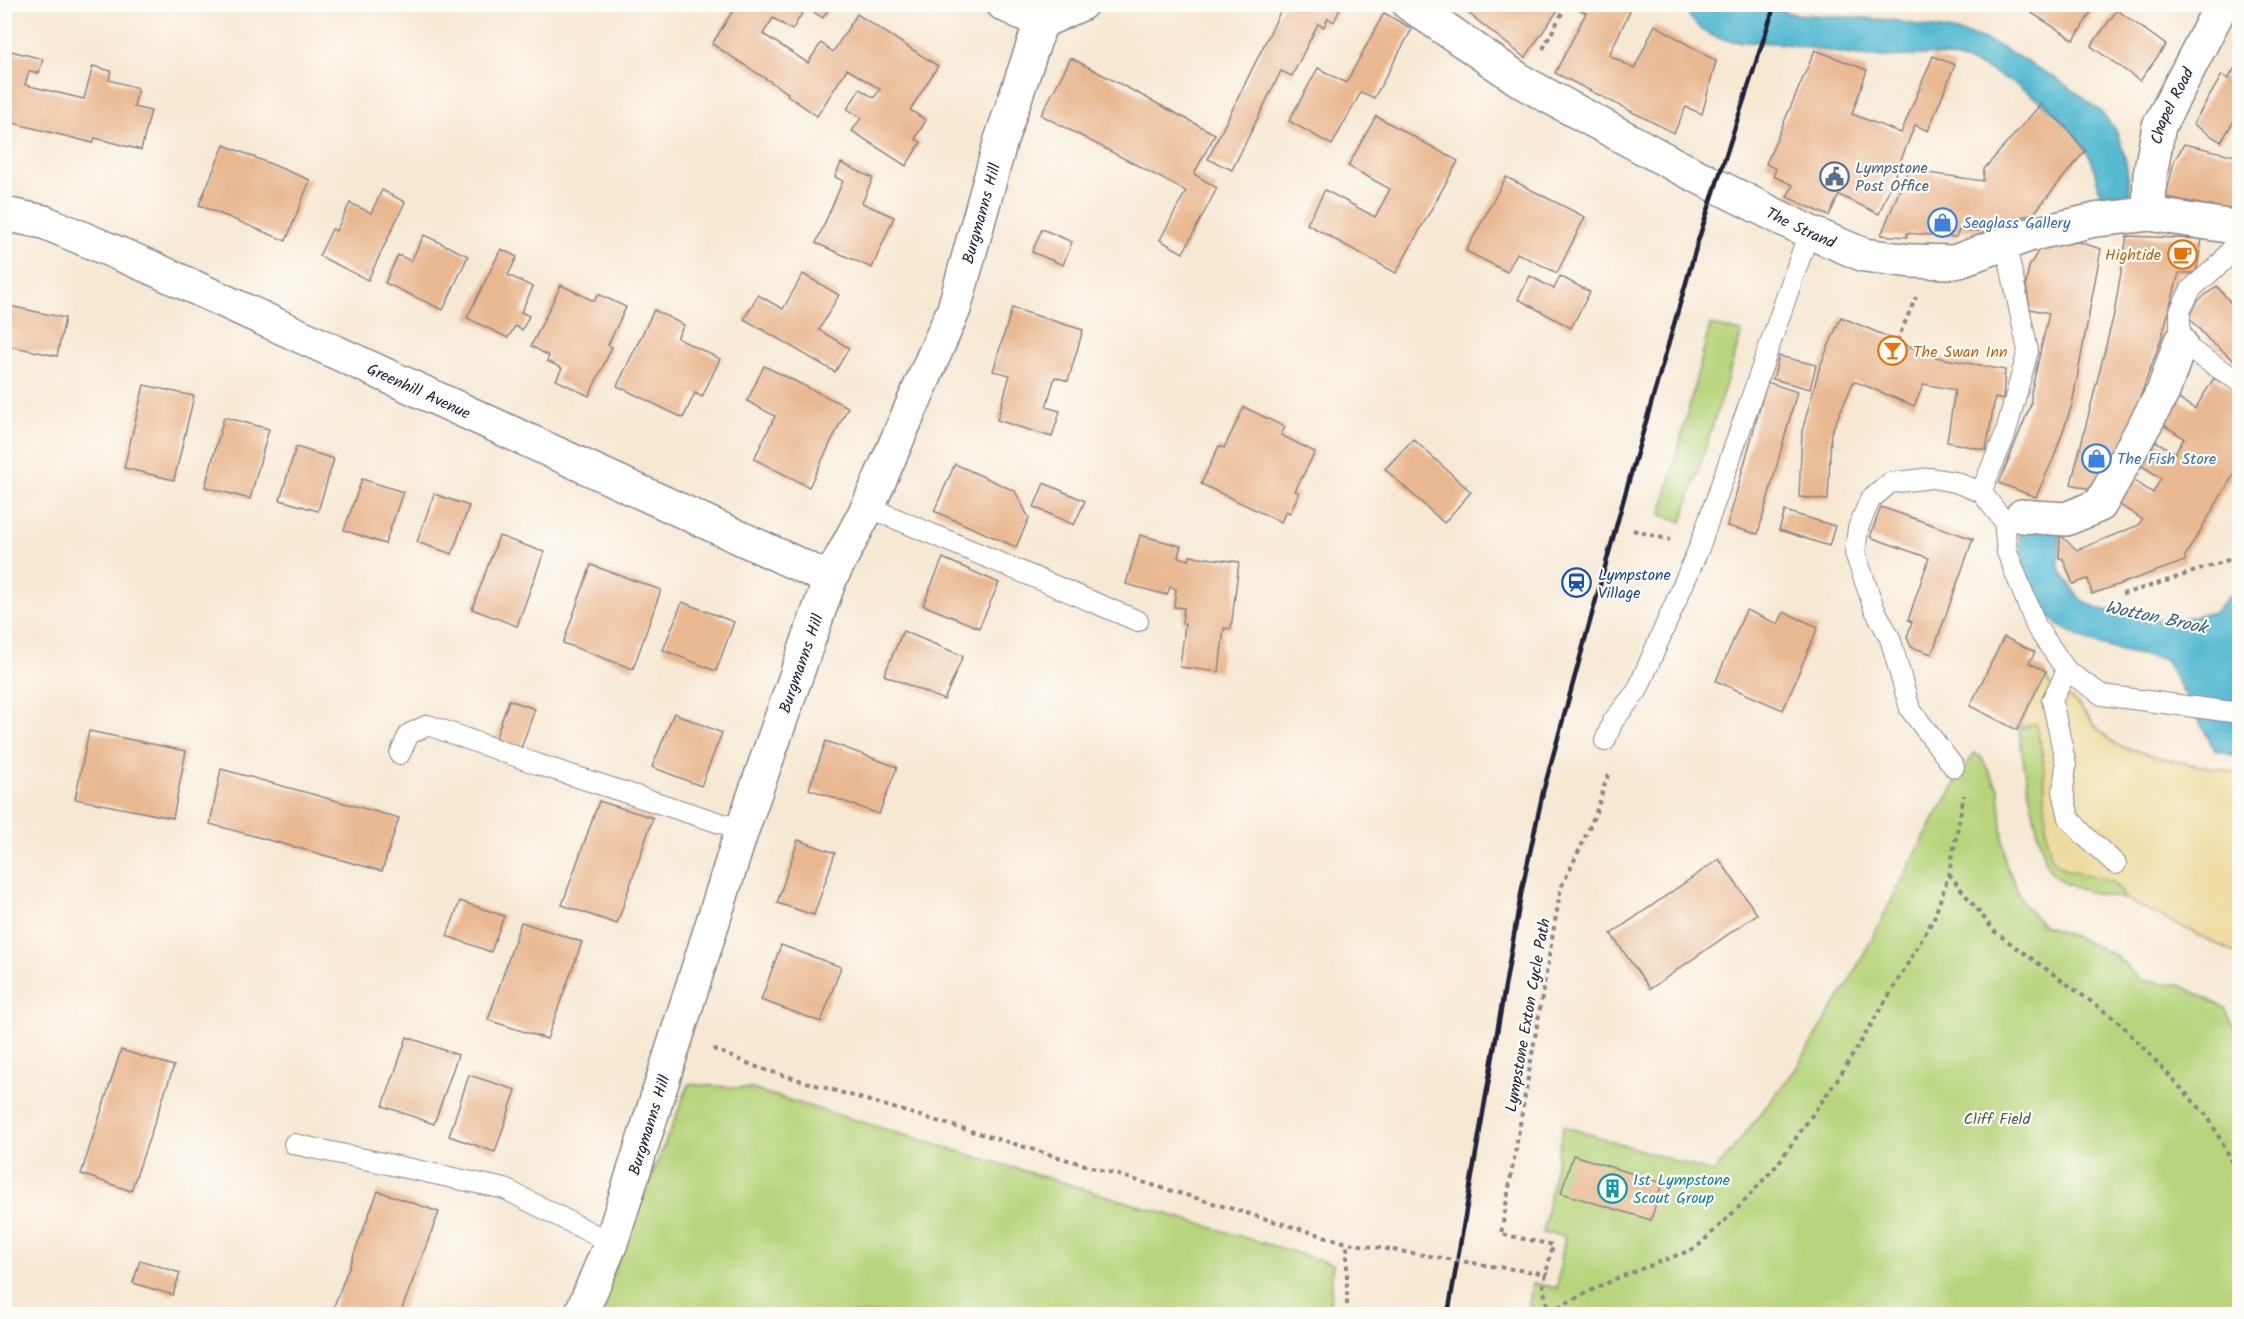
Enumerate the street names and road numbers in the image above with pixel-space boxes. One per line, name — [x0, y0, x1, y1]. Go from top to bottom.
street label: Chapel Road — [2145, 63, 2202, 147]
street label: Burgmanns Hill — [956, 160, 1008, 267]
street label: The Strand — [1761, 201, 1840, 256]
street label: Greenhill Avenue — [362, 357, 474, 426]
street label: Burgmanns Hill — [773, 611, 831, 717]
street label: Lympstone Exton Cycle Path — [1499, 916, 1558, 1114]
street label: Burgmanns Hill — [622, 1072, 678, 1179]

